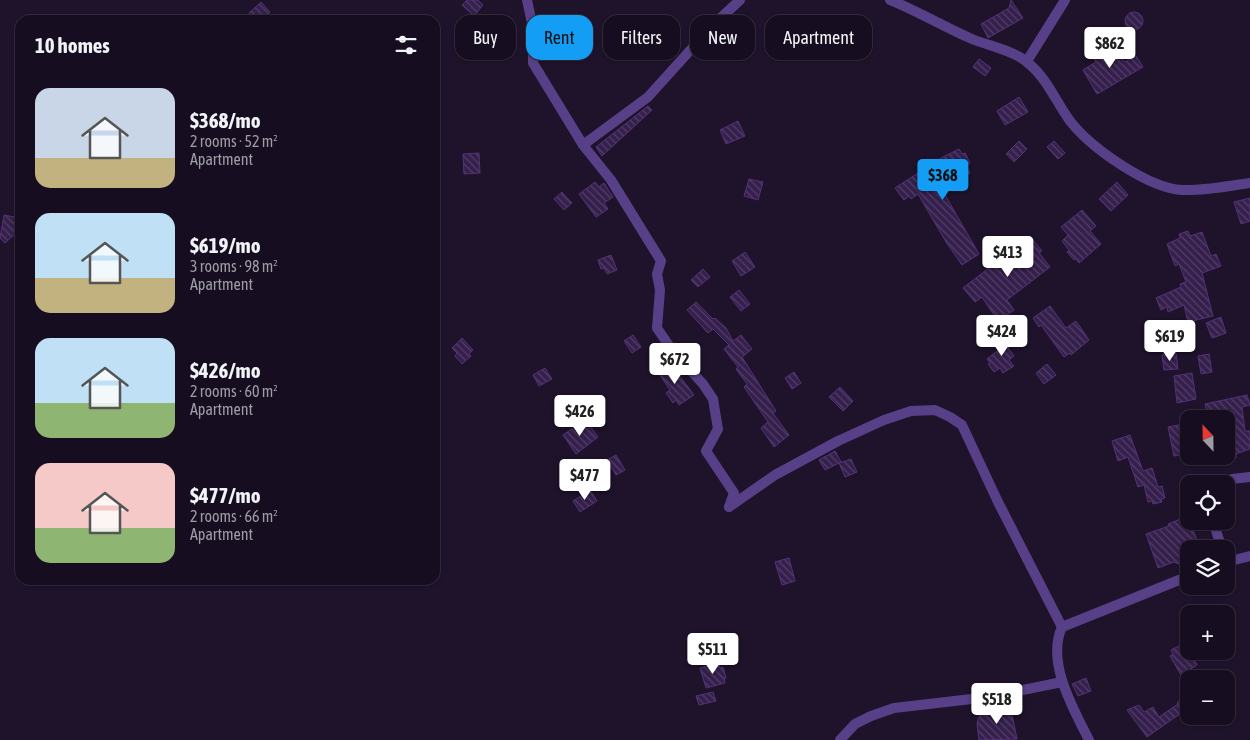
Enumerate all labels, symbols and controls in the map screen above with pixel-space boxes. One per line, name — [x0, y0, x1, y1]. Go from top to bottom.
chip: Buy — [455, 15, 516, 60]
chip: Rent — [526, 15, 593, 60]
chip: Filters — [603, 15, 680, 60]
chip: New — [690, 15, 755, 60]
chip: Apartment — [765, 15, 872, 60]
pin: $862 — [1080, 27, 1140, 69]
icon: filters — [392, 31, 420, 59]
text: 10 homes — [35, 33, 110, 57]
text: $862 — [1095, 34, 1125, 52]
icon: home — [75, 108, 135, 168]
text: $368/mo — [190, 108, 261, 132]
text: 2 rooms · 52 m² — [190, 132, 278, 150]
text: Apartment — [190, 150, 253, 168]
pin: $368 — [913, 158, 973, 201]
text: $368 — [928, 166, 958, 184]
icon: home — [75, 233, 135, 293]
text: $619/mo — [190, 233, 261, 257]
pin: $413 — [978, 236, 1038, 278]
text: $413 — [993, 243, 1023, 261]
text: 3 rooms · 98 m² — [190, 257, 278, 275]
text: Apartment — [190, 275, 253, 293]
pin: $424 — [972, 314, 1032, 357]
pin: $619 — [1140, 320, 1200, 362]
text: $424 — [987, 322, 1017, 340]
text: $619 — [1155, 327, 1185, 345]
pin: $672 — [645, 342, 705, 385]
text: $672 — [660, 350, 690, 368]
icon: home — [75, 358, 135, 418]
text: $426/mo — [190, 358, 261, 382]
text: 2 rooms · 60 m² — [190, 382, 278, 400]
pin: $426 — [550, 394, 610, 437]
text: Apartment — [190, 400, 253, 418]
text: $426 — [565, 402, 595, 420]
north arrow — [1180, 410, 1235, 465]
map controls — [1180, 410, 1235, 725]
pin: $477 — [555, 458, 615, 501]
text: $477 — [570, 466, 600, 484]
button: locate — [1180, 475, 1235, 530]
icon: home — [75, 483, 135, 543]
text: $477/mo — [190, 483, 261, 507]
text: 2 rooms · 66 m² — [190, 507, 278, 525]
text: Apartment — [190, 525, 253, 543]
button: layers — [1180, 540, 1235, 595]
button: + — [1180, 605, 1235, 660]
pin: $511 — [683, 632, 743, 675]
text: $511 — [698, 640, 728, 658]
button: − — [1180, 670, 1235, 725]
pin: $518 — [967, 682, 1027, 725]
text: $518 — [982, 690, 1012, 708]

